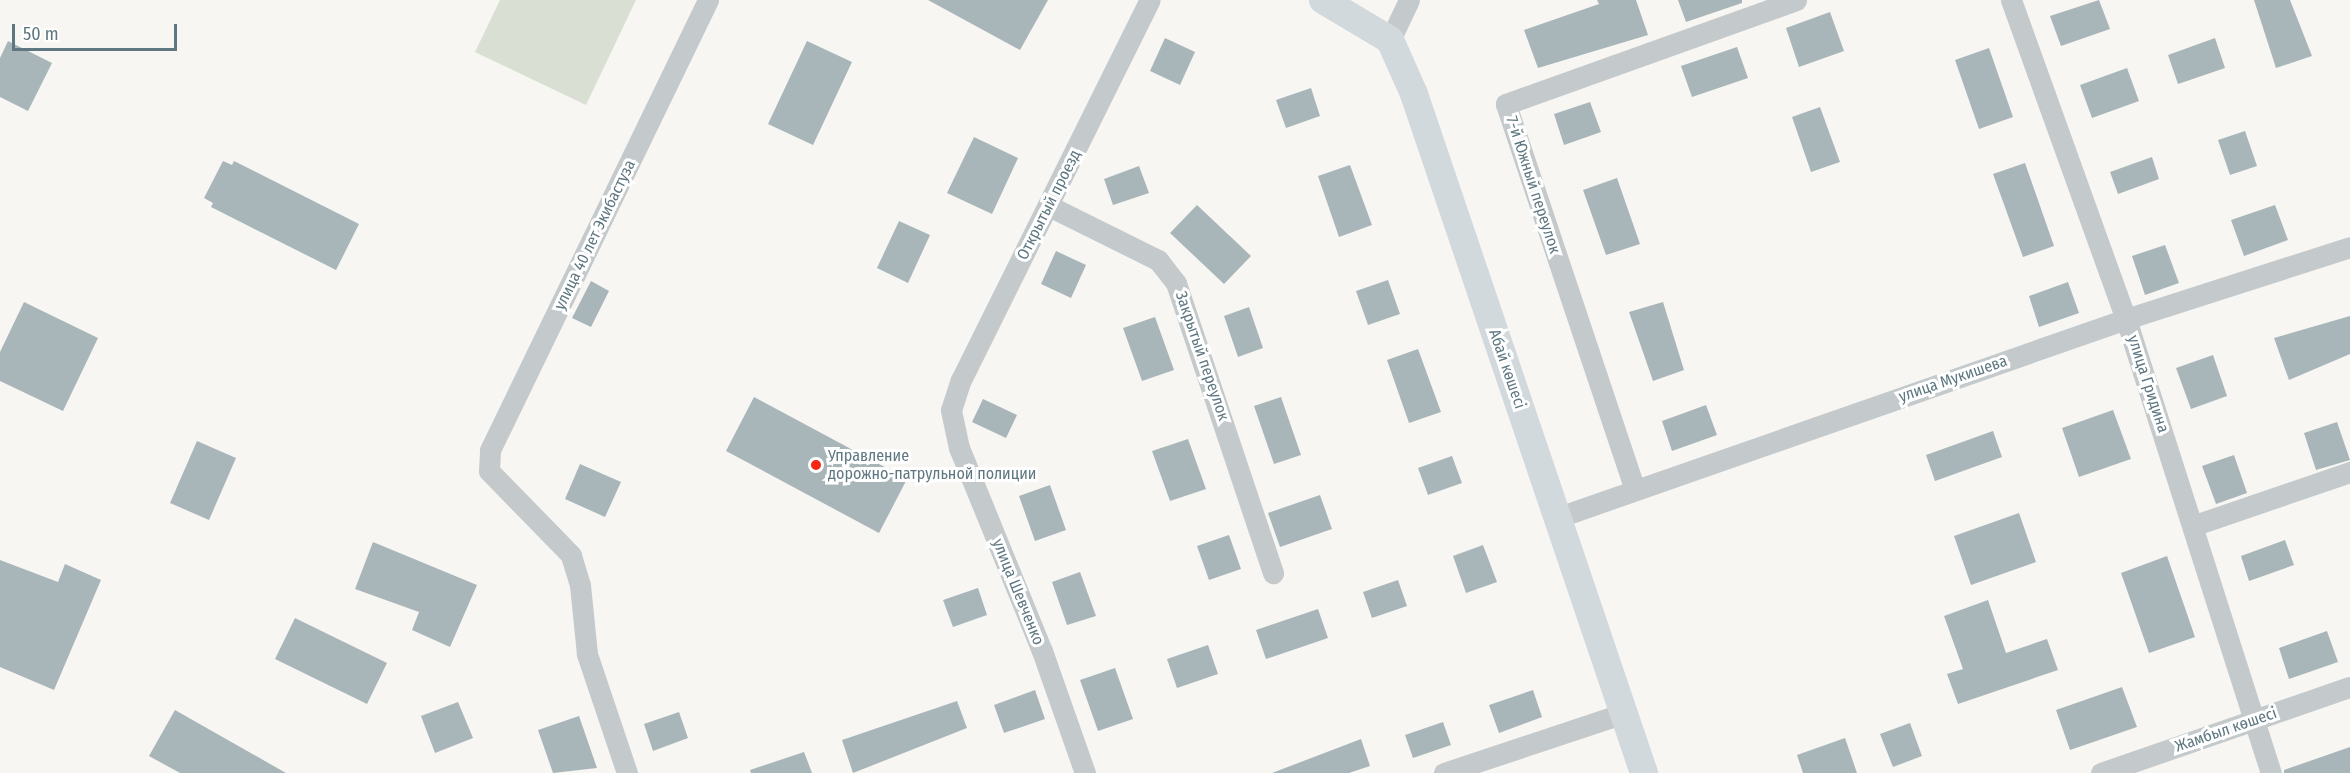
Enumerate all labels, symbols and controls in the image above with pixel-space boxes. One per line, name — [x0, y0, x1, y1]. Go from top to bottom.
scale bar — [15, 12, 180, 50]
text: 50 m — [23, 23, 59, 45]
street label: 7-й Южный переулок — [1502, 114, 1564, 256]
street label: Открытый проезд — [1013, 147, 1085, 263]
street label: улица 40 лет Экибастуза — [550, 157, 640, 313]
street label: Закрытый переулок — [1171, 289, 1233, 423]
street label: Абай көшесі — [1484, 327, 1530, 411]
street label: улица Гридина — [2123, 333, 2173, 435]
street label: улица Мукишева — [1896, 351, 2010, 407]
place label: Управление дорожно-патрульной полиции — [828, 446, 1036, 484]
marker: Управление дорожно-патрульной полиции — [809, 458, 823, 472]
street label: улица Шевченко — [988, 536, 1048, 648]
street label: Жамбыл көшесі — [2173, 704, 2279, 756]

